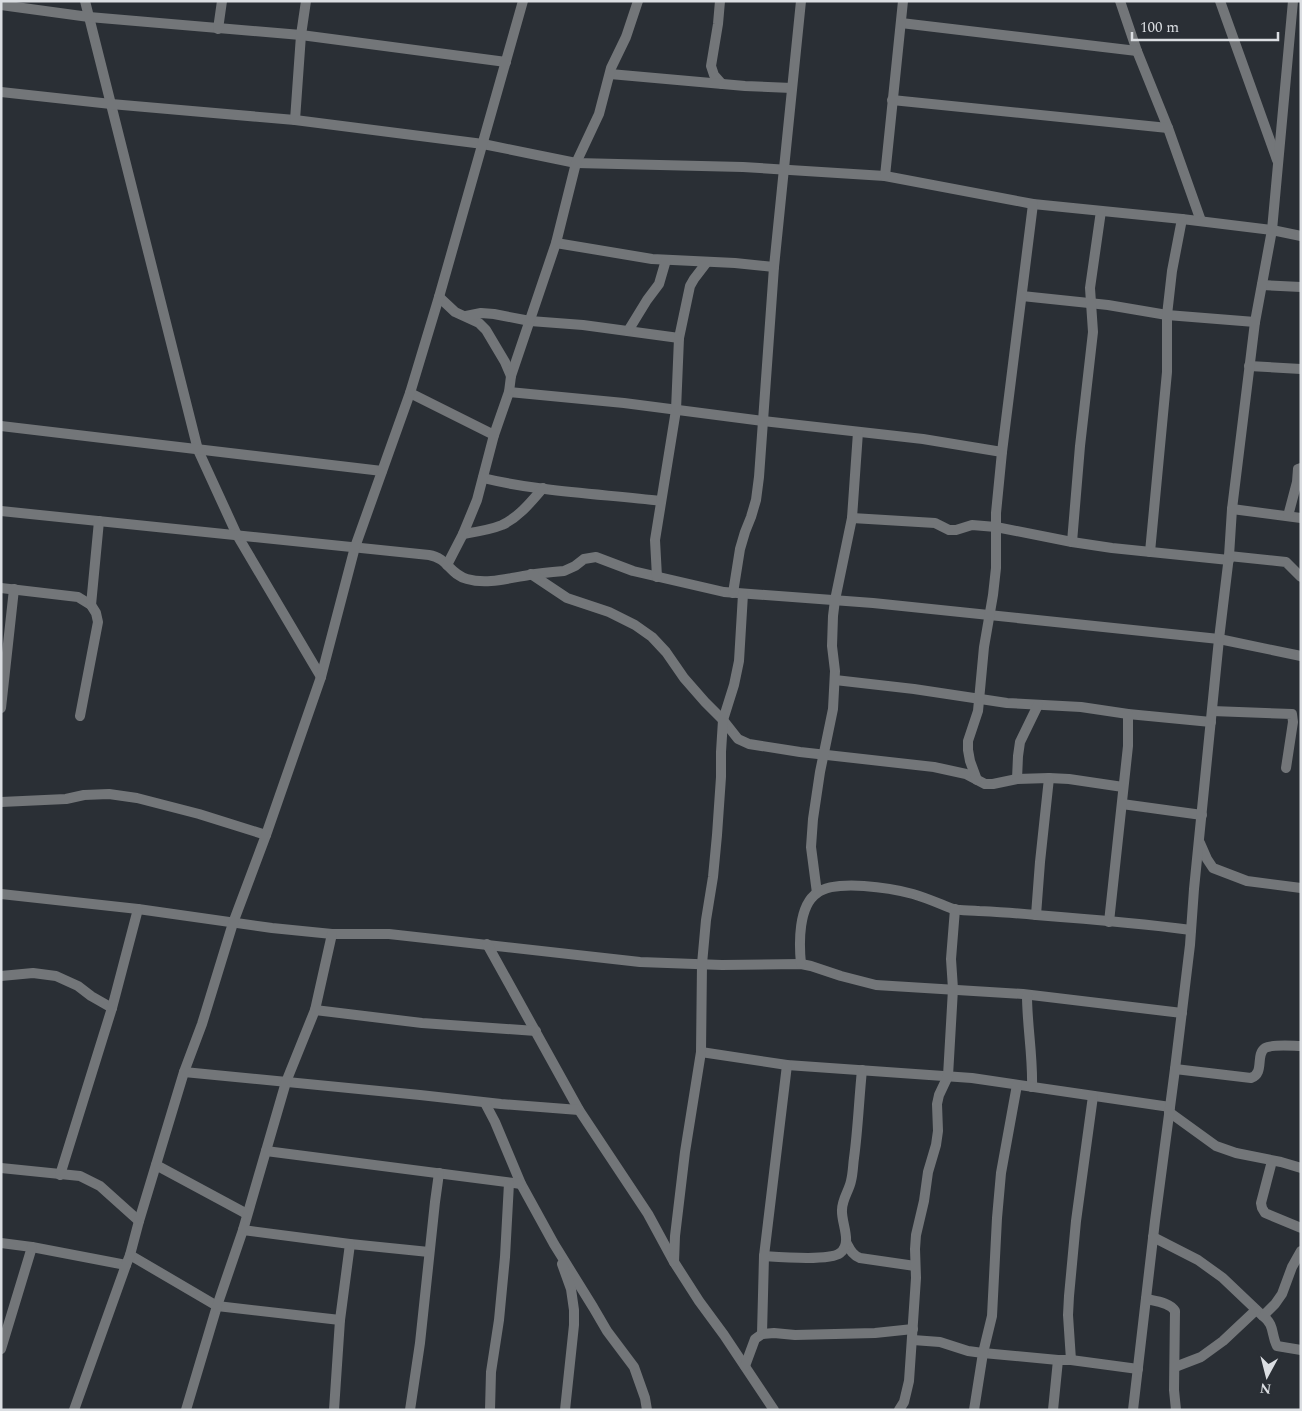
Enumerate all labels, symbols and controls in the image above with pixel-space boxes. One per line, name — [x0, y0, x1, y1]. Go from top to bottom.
scale bar — [1132, 10, 1278, 42]
text: 100 m — [1140, 16, 1179, 39]
north arrow — [1242, 1351, 1292, 1401]
text: N — [1259, 1377, 1272, 1400]

